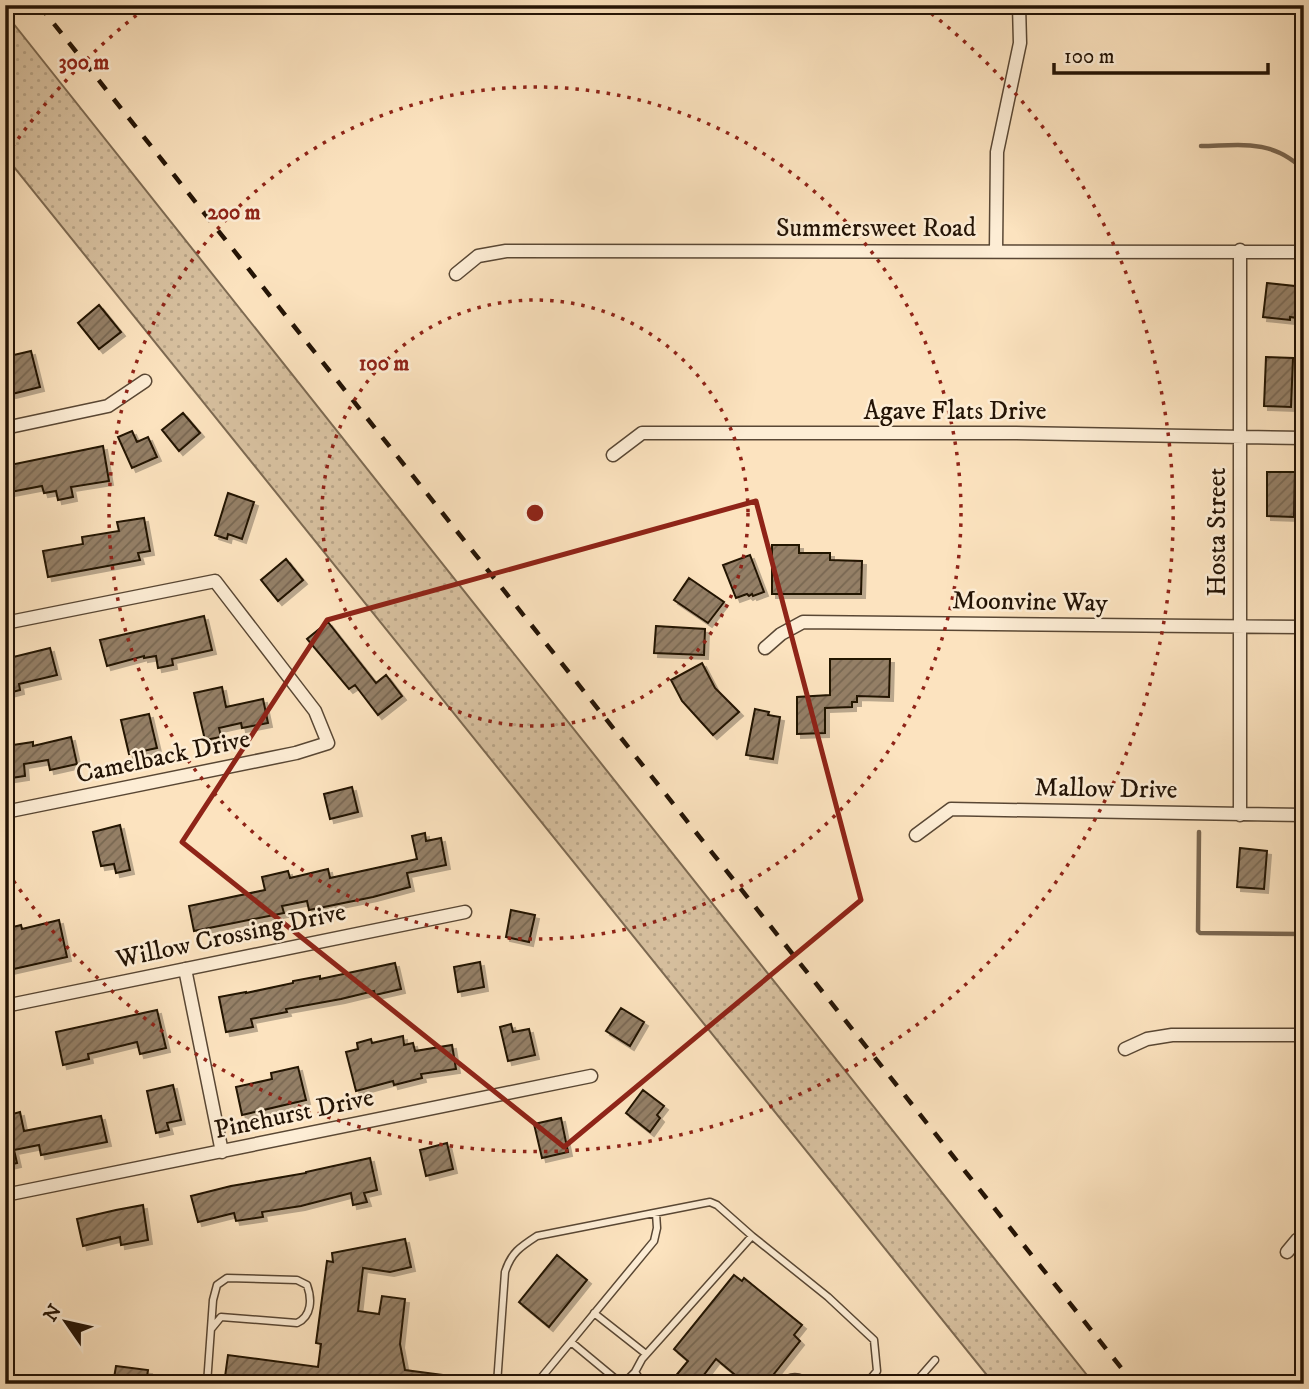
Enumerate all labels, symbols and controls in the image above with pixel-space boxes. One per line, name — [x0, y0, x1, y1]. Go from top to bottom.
scale bar — [1054, 32, 1267, 76]
text: 100 m — [1064, 44, 1115, 70]
text: 300 m — [59, 50, 110, 76]
text: 200 m — [207, 200, 261, 226]
street label: Summersweet Road — [776, 212, 976, 245]
text: 100 m — [359, 351, 409, 377]
street label: Agave Flats Drive — [863, 395, 1047, 428]
street label: Hosta Street — [1201, 467, 1234, 597]
centre of rings — [523, 501, 547, 525]
street label: Moonvine Way — [952, 584, 1109, 620]
street label: Camelback Drive — [73, 722, 253, 792]
street label: Mallow Drive — [1034, 771, 1178, 807]
street label: Willow Crossing Drive — [112, 896, 349, 977]
street label: Pinehurst Drive — [211, 1081, 377, 1147]
north arrow — [32, 1288, 102, 1358]
text: N — [39, 1300, 67, 1326]

